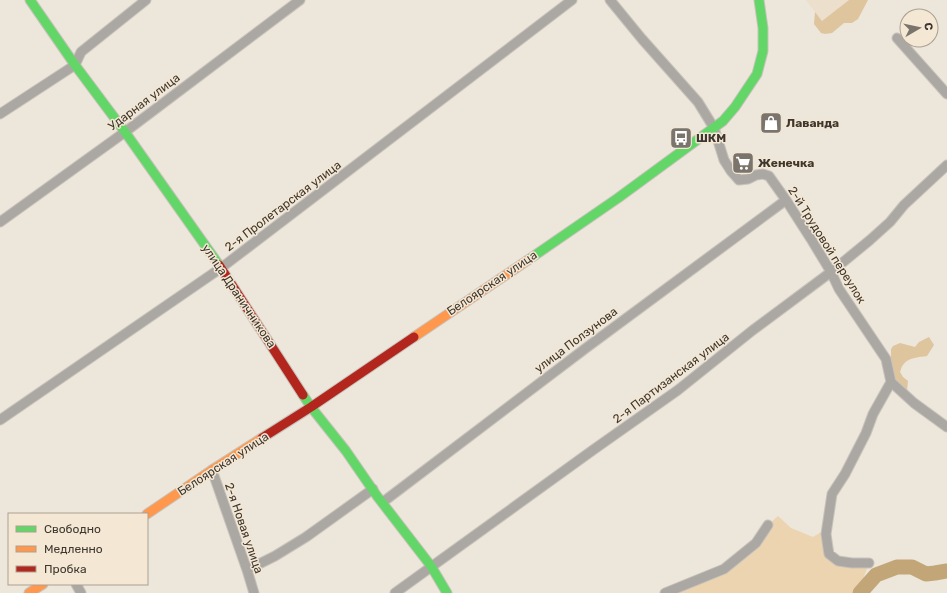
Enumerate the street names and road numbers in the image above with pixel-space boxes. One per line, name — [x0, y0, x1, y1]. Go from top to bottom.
street label: Ударная улица — [105, 71, 183, 133]
street label: 2-я Пролетарская улица — [222, 158, 344, 254]
street label: 2-й Трудовой переулок — [785, 184, 869, 306]
street label: улица Драничникова — [199, 242, 279, 350]
street label: Белоярская улица — [444, 248, 540, 318]
street label: улица Ползунова — [532, 304, 620, 376]
street label: 2-я Партизанская улица — [610, 330, 732, 426]
street label: Белоярская улица — [175, 429, 271, 499]
street label: 2-я Новая улица — [222, 481, 266, 575]

